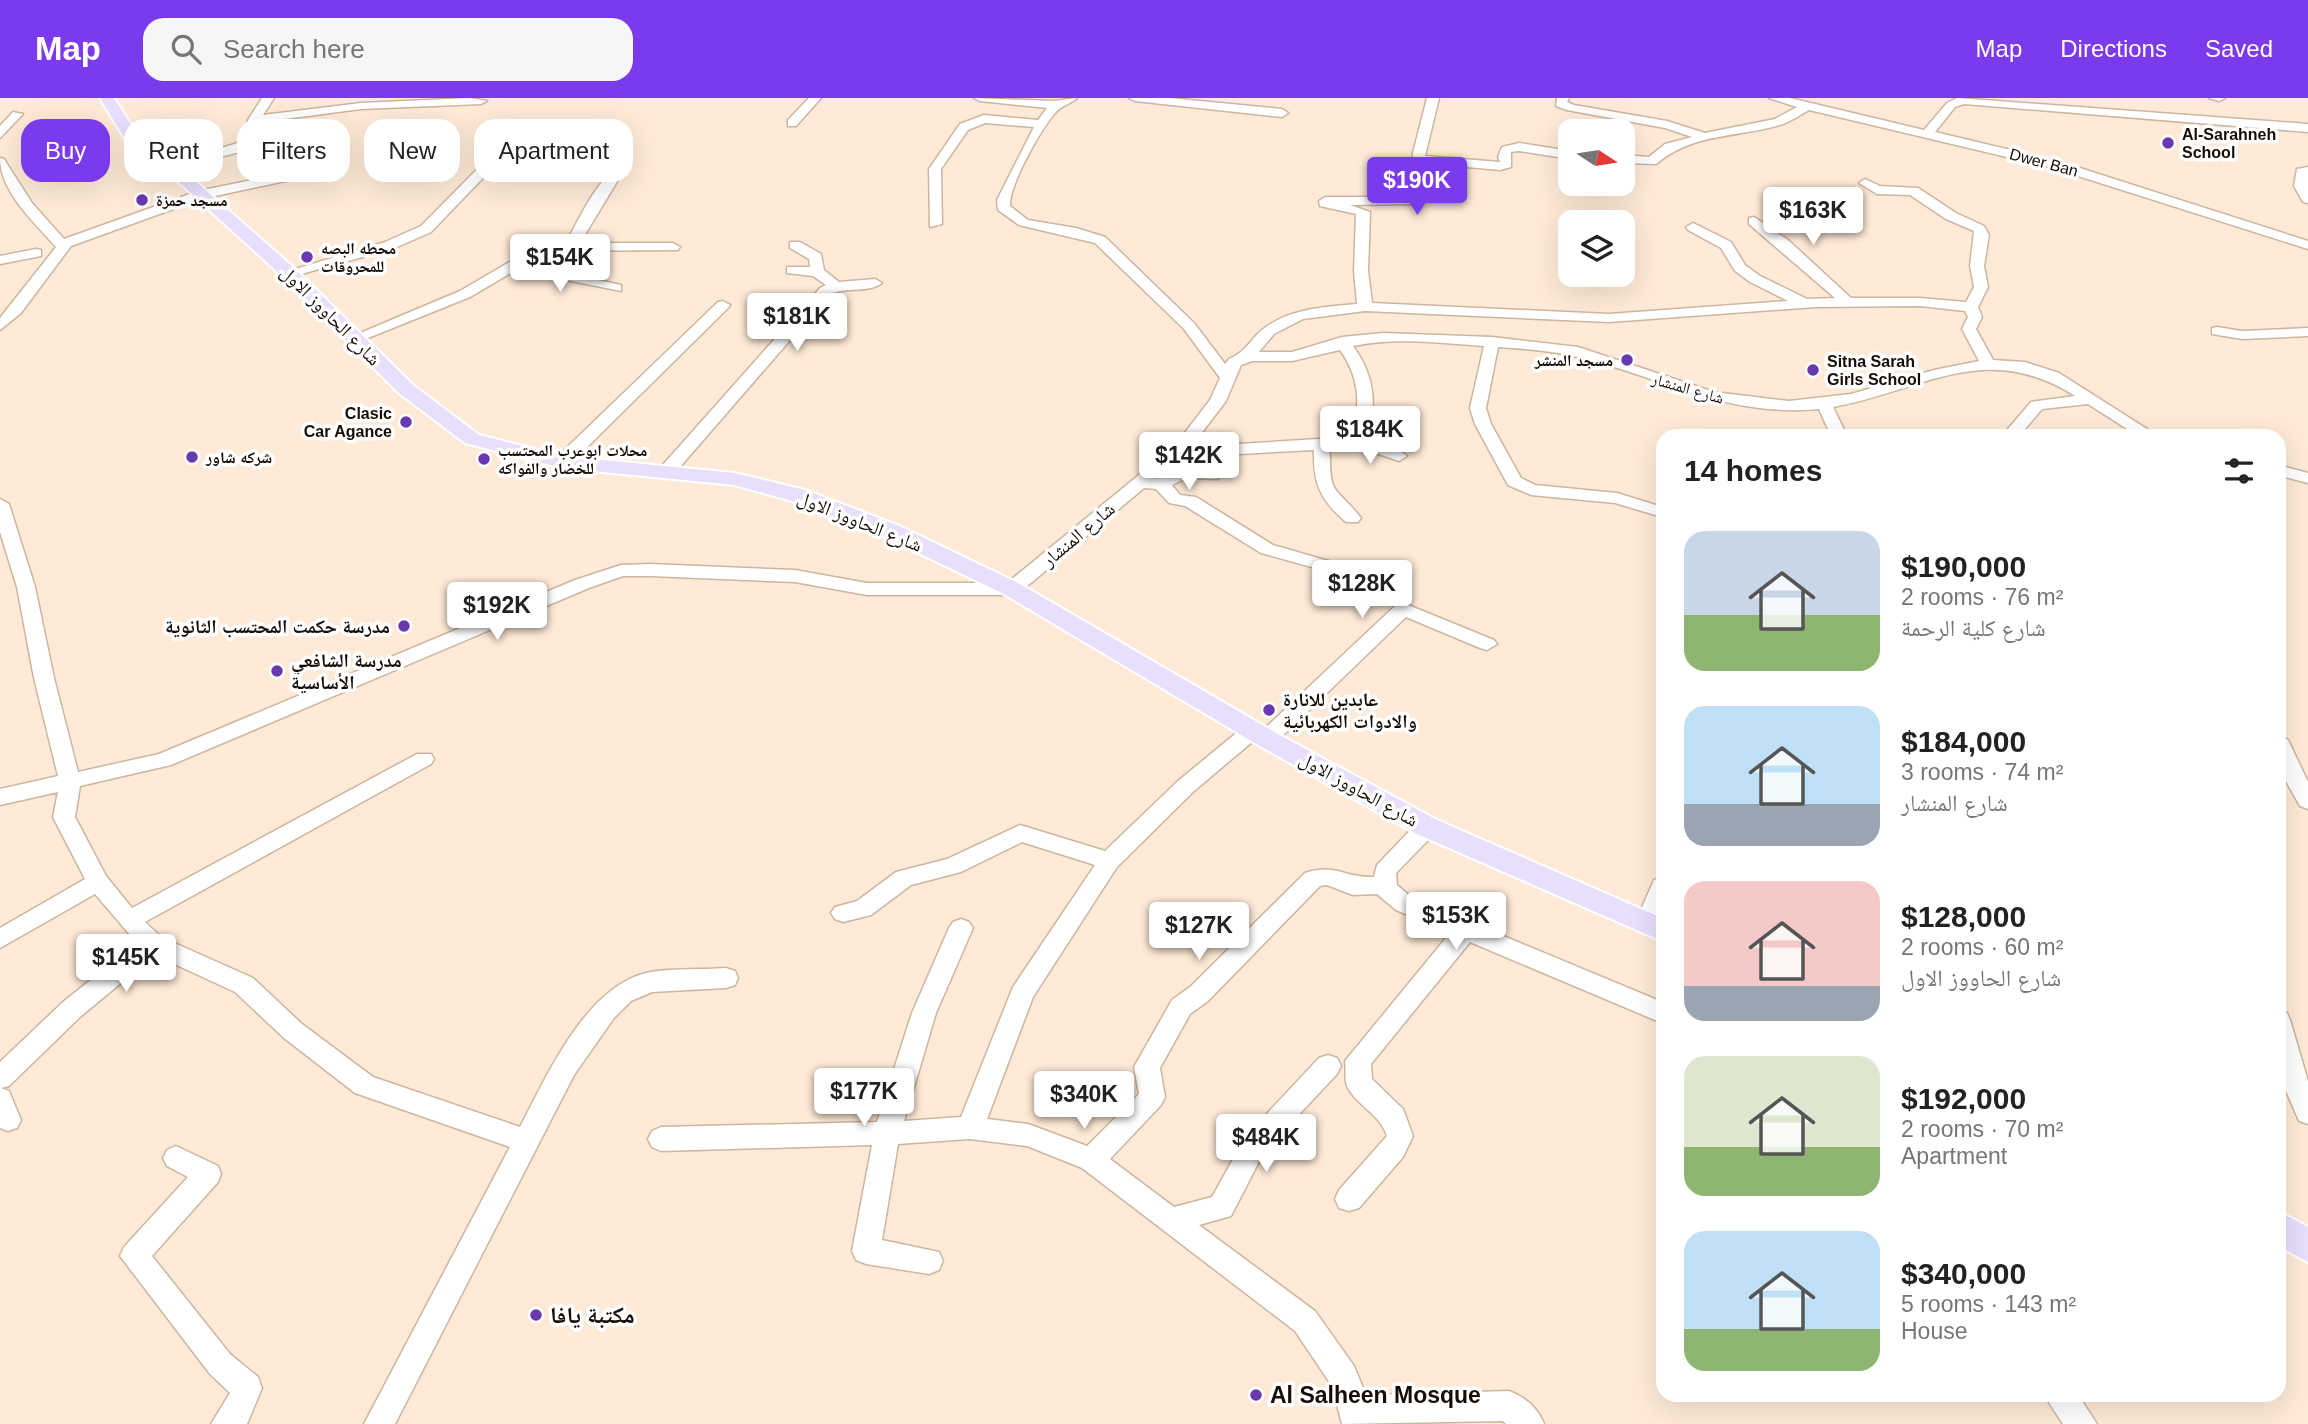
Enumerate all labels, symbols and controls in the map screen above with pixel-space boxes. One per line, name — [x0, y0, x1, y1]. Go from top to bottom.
search box — [143, 18, 633, 81]
text: Map — [35, 30, 101, 67]
icon: search — [167, 30, 205, 68]
text: Search here — [223, 34, 365, 64]
text: Map — [1976, 35, 2022, 62]
text: Directions — [2060, 35, 2167, 62]
text: Saved — [2205, 35, 2273, 62]
chip: Buy — [21, 119, 110, 182]
chip: Rent — [124, 119, 223, 182]
chip: Filters — [237, 119, 350, 182]
chip: New — [364, 119, 460, 182]
chip: Apartment — [474, 119, 633, 182]
north arrow — [1558, 119, 1634, 196]
map controls — [1558, 119, 1635, 287]
place label: Al-Sarahneh School — [2182, 126, 2276, 161]
marker: Al-Sarahneh School — [2160, 135, 2176, 151]
street label: Dwer Ban — [2008, 145, 2080, 180]
pin: $190K — [1368, 158, 1466, 217]
text: $190K — [1383, 167, 1451, 193]
pin: $163K — [1764, 188, 1862, 247]
marker: مسجد حمزة — [134, 192, 150, 208]
place label: مسجد حمزة — [156, 192, 228, 209]
text: $163K — [1779, 197, 1847, 223]
button: layers — [1558, 210, 1635, 287]
pin: $154K — [511, 234, 609, 294]
place label: محطه البصه للمحروقات — [321, 240, 396, 275]
text: $154K — [526, 244, 594, 270]
marker: محطه البصه للمحروقات — [299, 249, 315, 265]
street label: شارع الحاووز الاول — [276, 261, 385, 370]
pin: $181K — [748, 294, 846, 353]
text: $181K — [763, 303, 831, 329]
place label: مسجد المنشر — [1534, 352, 1613, 369]
marker: مسجد المنشر — [1619, 352, 1635, 368]
place label: Sitna Sarah Girls School — [1827, 353, 1921, 388]
marker: Sitna Sarah Girls School — [1805, 362, 1821, 378]
street label: شارع المنشار — [1648, 370, 1726, 409]
place label: Clasic Car Agance — [304, 405, 392, 440]
pin: $184K — [1321, 406, 1419, 466]
marker: Clasic Car Agance — [398, 414, 414, 430]
text: $184K — [1336, 416, 1404, 442]
pin: $142K — [1140, 432, 1238, 492]
place label: محلات ابوعرب المحتسب للخضار والفواكه — [498, 442, 647, 477]
text: $142K — [1155, 442, 1223, 468]
marker: شركه شاور — [184, 449, 200, 465]
place label: شركه شاور — [205, 449, 272, 466]
marker: محلات ابوعرب المحتسب للخضار والفواكه — [476, 451, 492, 467]
icon: filters — [2220, 452, 2258, 490]
text: 14 homes — [1684, 454, 1822, 487]
street label: شارع الحاووز الاول — [794, 487, 925, 557]
street label: شارع المنشار — [1037, 498, 1119, 572]
text: $190,000 — [1901, 550, 2026, 583]
icon: home — [1740, 559, 1824, 643]
pin: $128K — [1313, 560, 1411, 620]
text: $128K — [1328, 570, 1396, 596]
pin: $192K — [448, 582, 546, 642]
text: 2 rooms · 76 m² — [1901, 584, 2063, 610]
text: $192K — [463, 592, 531, 618]
text: شارع كلية الرحمة — [1901, 615, 2046, 641]
place label: مدرسة حكمت المحتسب الثانوية — [165, 616, 390, 638]
marker: مدرسة حكمت المحتسب الثانوية — [396, 618, 412, 634]
place label: مدرسة الشافعي الأساسية — [291, 650, 402, 694]
marker: مدرسة الشافعي الأساسية — [269, 663, 285, 679]
place label: عابدين للانارة والادوات الكهربائية — [1283, 689, 1417, 733]
marker: عابدين للانارة والادوات الكهربائية — [1261, 702, 1277, 718]
text: $184,000 — [1901, 725, 2026, 758]
icon: home — [1740, 734, 1824, 818]
street label: شارع الحاووز الاول — [1295, 748, 1422, 832]
text: 3 rooms · 74 m² — [1901, 759, 2063, 785]
text: شارع المنشار — [1901, 790, 2008, 816]
pin: $153K — [1407, 892, 1505, 952]
text: $128,000 — [1901, 900, 2026, 933]
pin: $127K — [1150, 902, 1248, 962]
text: $153K — [1422, 902, 1490, 928]
icon: home — [1740, 909, 1824, 993]
text: $127K — [1165, 912, 1233, 938]
pin: $145K — [77, 934, 175, 994]
text: 2 rooms · 60 m² — [1901, 934, 2063, 960]
text: $145K — [92, 944, 160, 970]
text: شارع الحاووز الاول — [1901, 965, 2061, 991]
pin: $177K — [815, 1068, 913, 1128]
pin: $340K — [1035, 1072, 1133, 1131]
text: $177K — [830, 1078, 898, 1104]
text: $340K — [1050, 1081, 1118, 1107]
text: $192,000 — [1901, 1082, 2026, 1115]
icon: home — [1740, 1084, 1824, 1168]
pin: $484K — [1217, 1114, 1315, 1174]
text: 2 rooms · 70 m² — [1901, 1116, 2063, 1142]
text: $484K — [1232, 1124, 1300, 1150]
text: Apartment — [1901, 1143, 2007, 1169]
text: $340,000 — [1901, 1257, 2026, 1290]
icon: home — [1740, 1259, 1824, 1343]
text: 5 rooms · 143 m² — [1901, 1291, 2076, 1317]
place label: مكتبة يافا — [550, 1302, 635, 1329]
marker: مكتبة يافا — [528, 1307, 544, 1323]
text: House — [1901, 1318, 1967, 1344]
place label: Al Salheen Mosque — [1270, 1382, 1481, 1408]
marker: Al Salheen Mosque — [1248, 1387, 1264, 1403]

